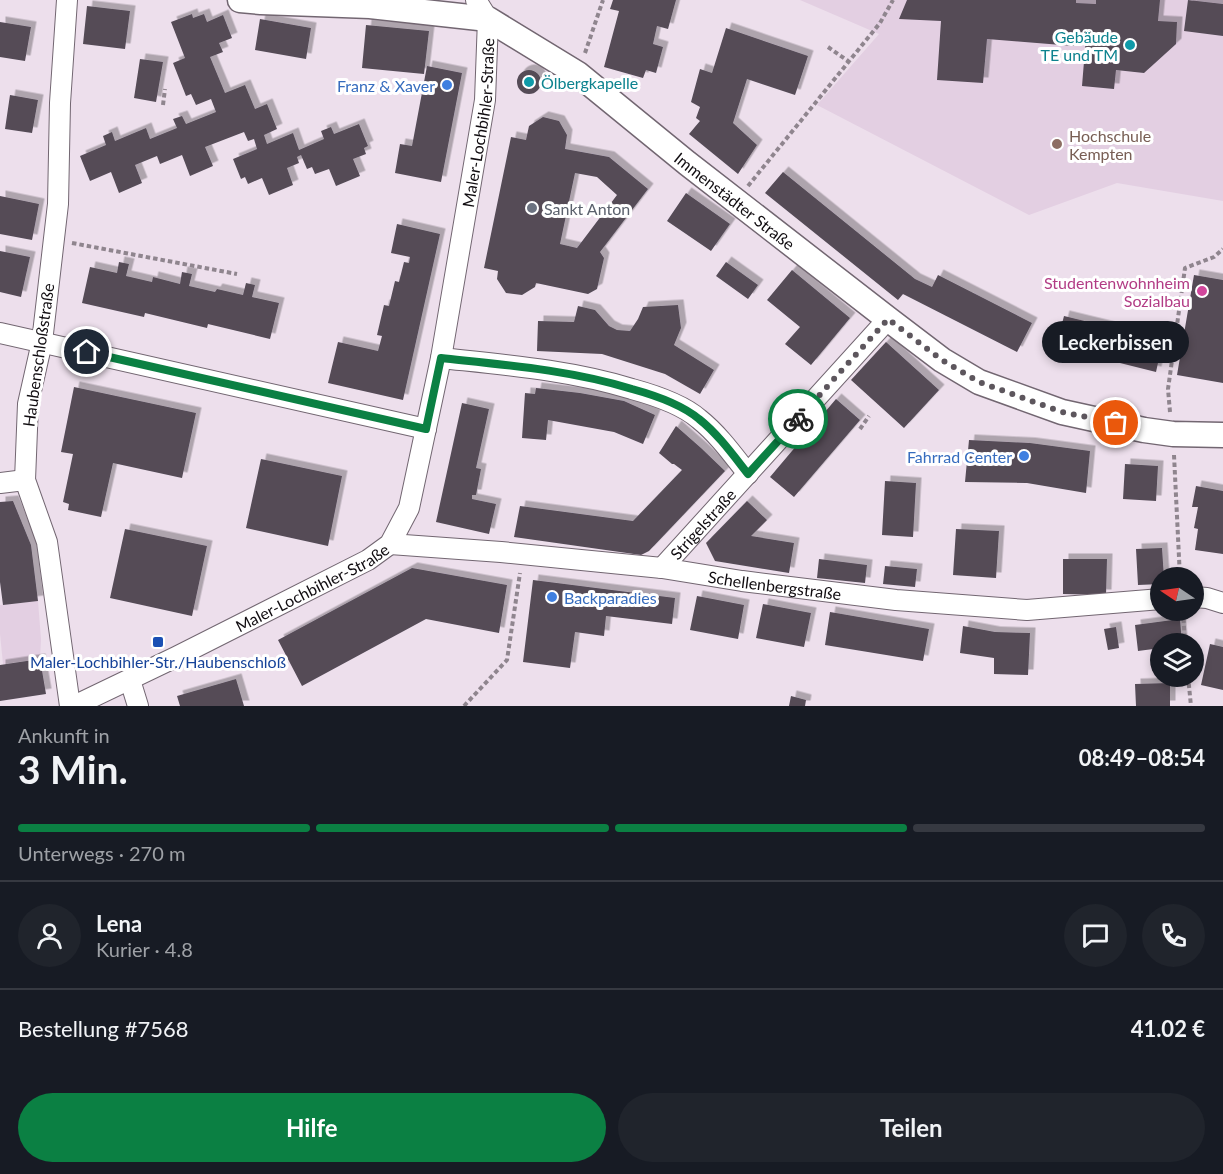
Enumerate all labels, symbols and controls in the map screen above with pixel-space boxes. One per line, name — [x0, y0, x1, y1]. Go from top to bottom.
place label: Gebäude TE und TM — [1040, 27, 1118, 64]
street label: Maler-Lochbihler-Straße — [457, 38, 497, 209]
marker: Gebäude TE und TM — [1123, 38, 1137, 52]
place label: Ölbergkapelle — [541, 73, 638, 92]
marker: Ölbergkapelle — [522, 75, 536, 89]
place label: Franz & Xaver — [337, 76, 435, 95]
marker: Franz & Xaver — [440, 78, 454, 92]
place label: Hochschule Kempten — [1069, 126, 1151, 163]
marker: Hochschule Kempten — [1050, 137, 1064, 151]
street label: Immenstädter Straße — [671, 148, 799, 253]
place label: Sankt Anton — [544, 199, 630, 218]
marker: Sankt Anton — [525, 201, 539, 215]
place label: Studentenwohnheim Sozialbau — [1044, 273, 1190, 310]
street label: Haubenschloßstraße — [19, 282, 57, 428]
marker: Studentenwohnheim Sozialbau — [1195, 284, 1209, 298]
callout: Leckerbissen — [1042, 321, 1190, 363]
pin — [61, 326, 112, 377]
text: Leckerbissen — [1058, 330, 1173, 354]
icon: home — [70, 335, 103, 368]
courier — [768, 389, 828, 449]
pin — [1090, 397, 1141, 448]
icon: bike — [782, 403, 815, 436]
icon: bag — [1099, 406, 1132, 439]
place label: Fahrrad Center — [907, 447, 1012, 466]
marker: Fahrrad Center — [1017, 449, 1031, 463]
street label: Strigelstraße — [666, 485, 739, 563]
street label: Maler-Lochbihler-Straße — [232, 539, 392, 635]
street label: Schellenbergstraße — [707, 566, 842, 603]
north arrow — [1150, 567, 1204, 621]
map controls — [1150, 567, 1204, 687]
place label: Backparadies — [564, 588, 657, 607]
marker: Backparadies — [545, 590, 559, 604]
button: layers — [1150, 633, 1204, 687]
marker: Maler-Lochbihler-Str./Haubenschloß — [151, 635, 165, 649]
place label: Maler-Lochbihler-Str./Haubenschloß — [30, 652, 286, 671]
text: Ankunft in — [18, 723, 110, 747]
text: 08:49–08:54 — [1079, 744, 1205, 771]
text: 3 Min. — [18, 746, 128, 792]
text: Unterwegs · 270 m — [18, 841, 185, 865]
button: person — [18, 904, 81, 967]
button: chat — [1064, 904, 1127, 967]
button: phone — [1142, 904, 1205, 967]
text: Lena — [96, 910, 142, 937]
text: Kurier · 4.8 — [96, 937, 193, 961]
text: Bestellung #7568 — [18, 1015, 188, 1042]
text: 41.02 € — [1131, 1015, 1205, 1042]
button: Hilfe — [18, 1093, 606, 1162]
button: Teilen — [618, 1093, 1205, 1162]

